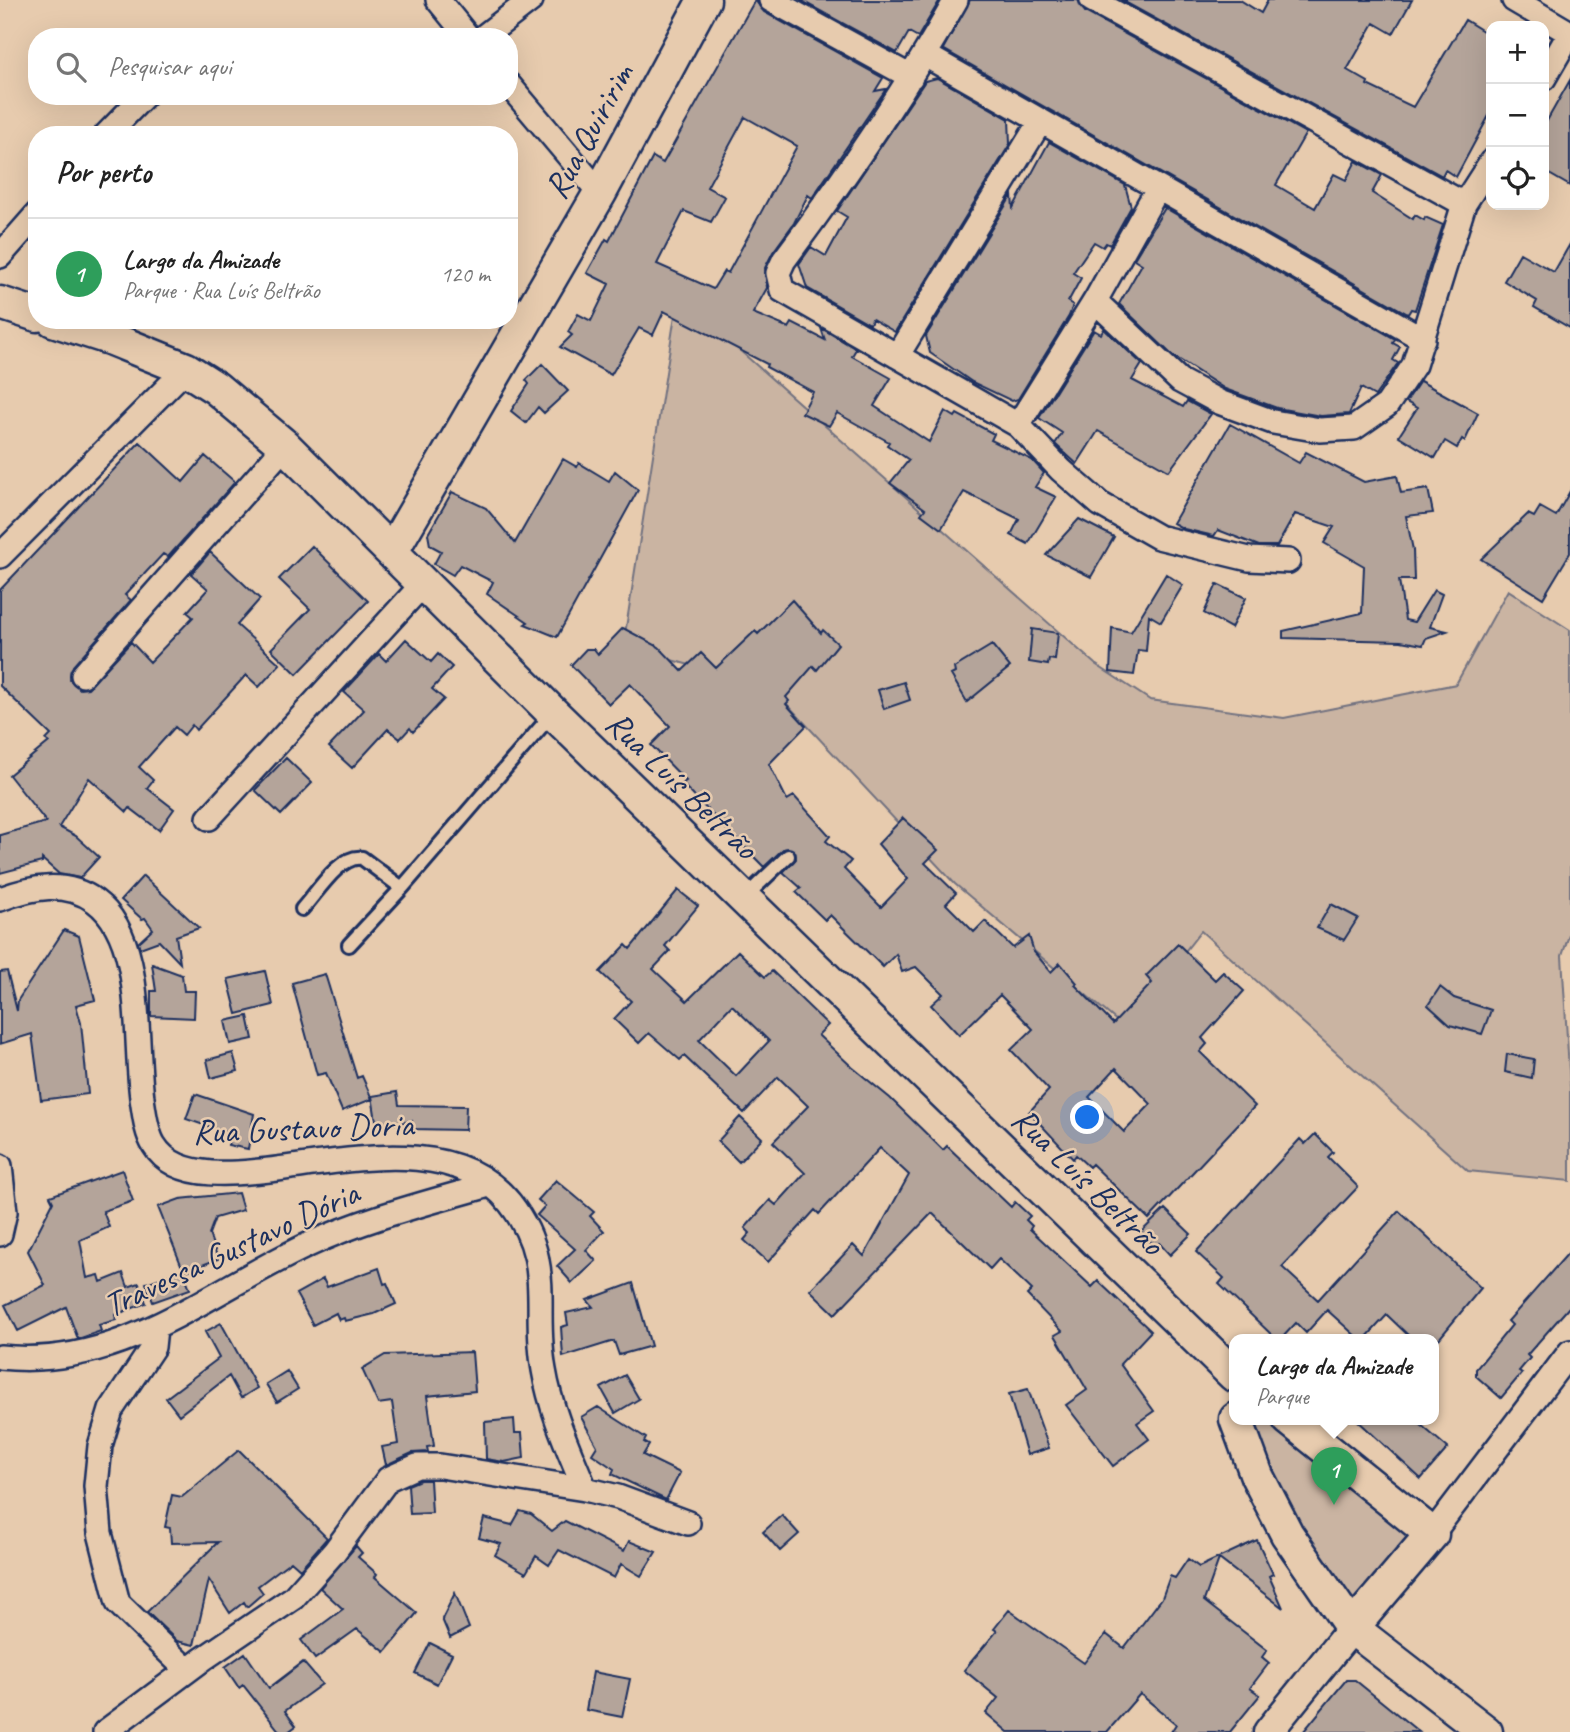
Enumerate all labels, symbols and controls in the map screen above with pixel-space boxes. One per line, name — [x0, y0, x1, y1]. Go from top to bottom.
map controls — [1486, 21, 1549, 210]
button: + — [1486, 21, 1549, 84]
search box — [28, 28, 518, 105]
icon: search — [52, 48, 90, 86]
text: Pesquisar aqui — [108, 50, 232, 83]
street label: Rua Quiririm — [534, 54, 645, 207]
button: − — [1486, 84, 1549, 147]
button: locate — [1486, 147, 1549, 210]
text: Por perto — [56, 153, 151, 191]
text: Largo da Amizade — [123, 243, 279, 276]
text: 1 — [74, 260, 84, 289]
text: 120 m — [441, 260, 490, 289]
text: Parque · Rua Luís Beltrão — [123, 276, 320, 305]
street label: Rua Luís Beltrão — [596, 701, 769, 870]
street label: Rua Luís Beltrão — [1002, 1097, 1175, 1266]
your location — [1070, 1100, 1104, 1134]
street label: Rua Gustavo Doria — [192, 1102, 416, 1154]
street label: Travessa Gustavo Dória — [96, 1169, 368, 1328]
popup — [1229, 1334, 1439, 1425]
text: Largo da Amizade — [1256, 1349, 1412, 1382]
text: Parque — [1256, 1382, 1309, 1411]
pin: 1 — [1311, 1447, 1357, 1505]

